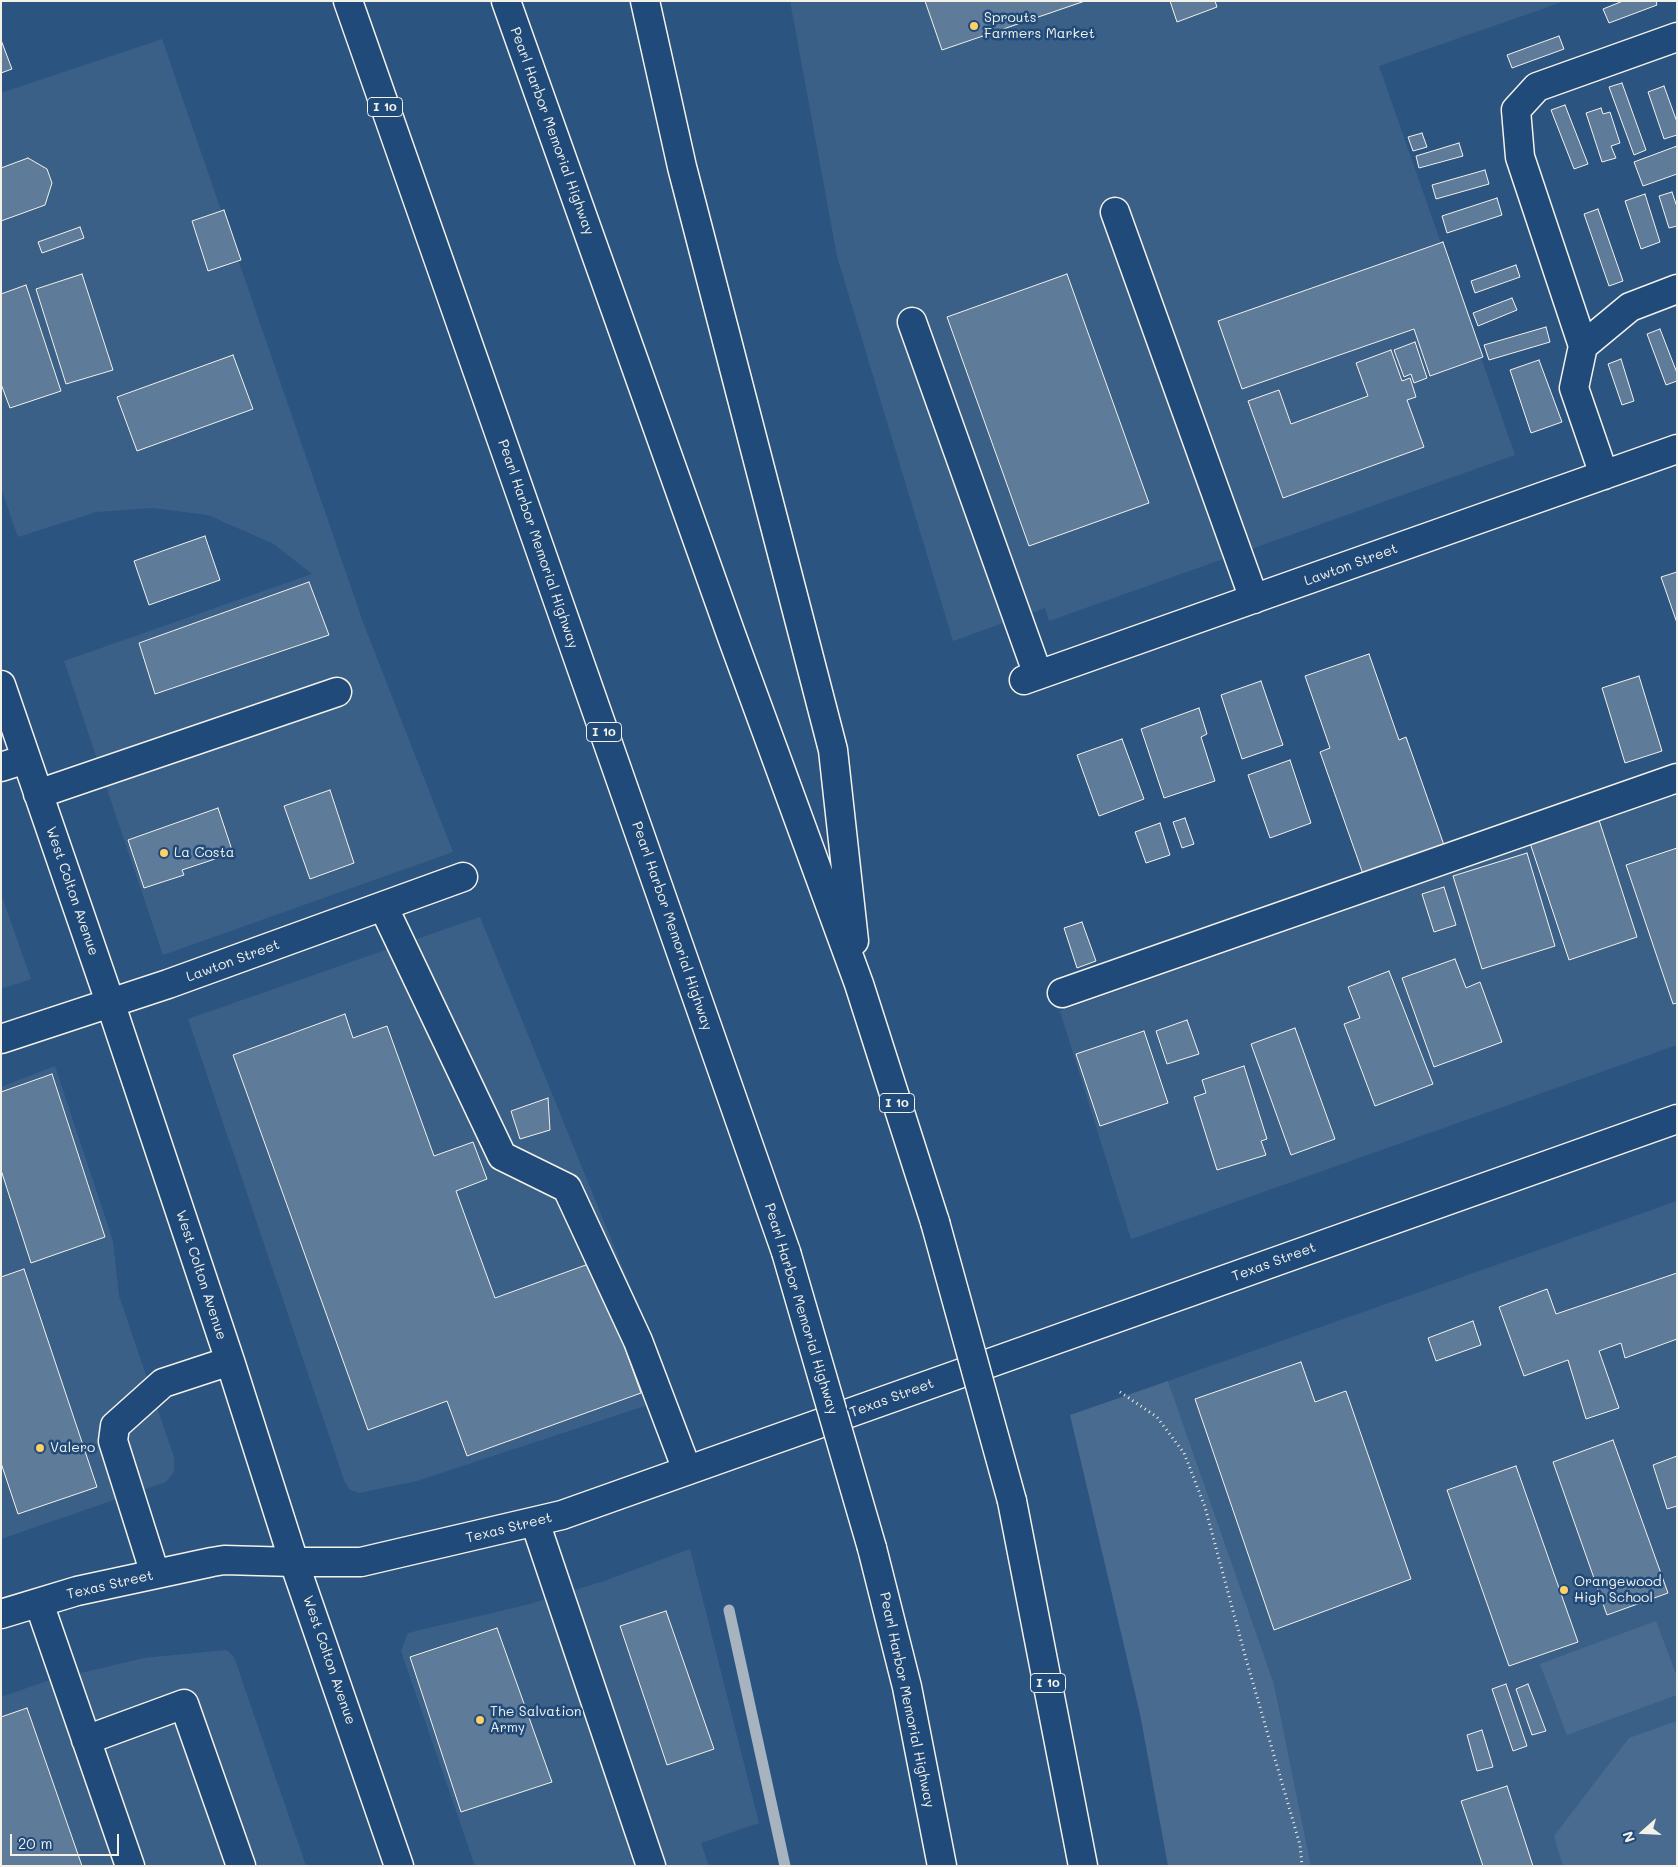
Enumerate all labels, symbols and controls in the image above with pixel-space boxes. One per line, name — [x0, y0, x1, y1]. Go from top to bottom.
place label: Sprouts Farmers Market — [984, 10, 1095, 42]
marker: Sprouts Farmers Market — [968, 20, 980, 32]
street label: Pearl Harbor Memorial Highway — [506, 25, 598, 237]
road number: I 10 — [368, 98, 402, 116]
street label: Pearl Harbor Memorial Highway — [494, 437, 582, 651]
street label: Lawton Street — [1302, 540, 1400, 590]
road number: I 10 — [586, 722, 622, 742]
street label: Pearl Harbor Memorial Highway — [628, 819, 716, 1033]
street label: West Colton Avenue — [42, 824, 102, 958]
place label: La Costa — [174, 845, 235, 861]
marker: La Costa — [158, 847, 170, 859]
street label: Lawton Street — [184, 936, 282, 986]
road number: I 10 — [880, 1094, 914, 1112]
street label: Pearl Harbor Memorial Highway — [761, 1201, 841, 1417]
street label: West Colton Avenue — [172, 1208, 230, 1342]
street label: Texas Street — [1230, 1239, 1318, 1285]
street label: Texas Street — [848, 1375, 936, 1421]
place label: Valero — [50, 1440, 95, 1456]
marker: Valero — [34, 1442, 46, 1454]
street label: Texas Street — [464, 1509, 554, 1547]
street label: Texas Street — [65, 1567, 155, 1603]
place label: Orangewood High School — [1574, 1574, 1662, 1606]
marker: Orangewood High School — [1558, 1584, 1570, 1596]
street label: Pearl Harbor Memorial Highway — [876, 1591, 938, 1809]
street label: West Colton Avenue — [299, 1593, 359, 1727]
road number: I 10 — [1030, 1674, 1066, 1692]
place label: The Salvation Army — [490, 1704, 582, 1736]
marker: The Salvation Army — [474, 1714, 486, 1726]
north arrow — [1618, 1807, 1668, 1857]
scale bar — [12, 1824, 121, 1856]
text: N — [1618, 1829, 1639, 1845]
text: 20 m — [18, 1833, 52, 1853]

